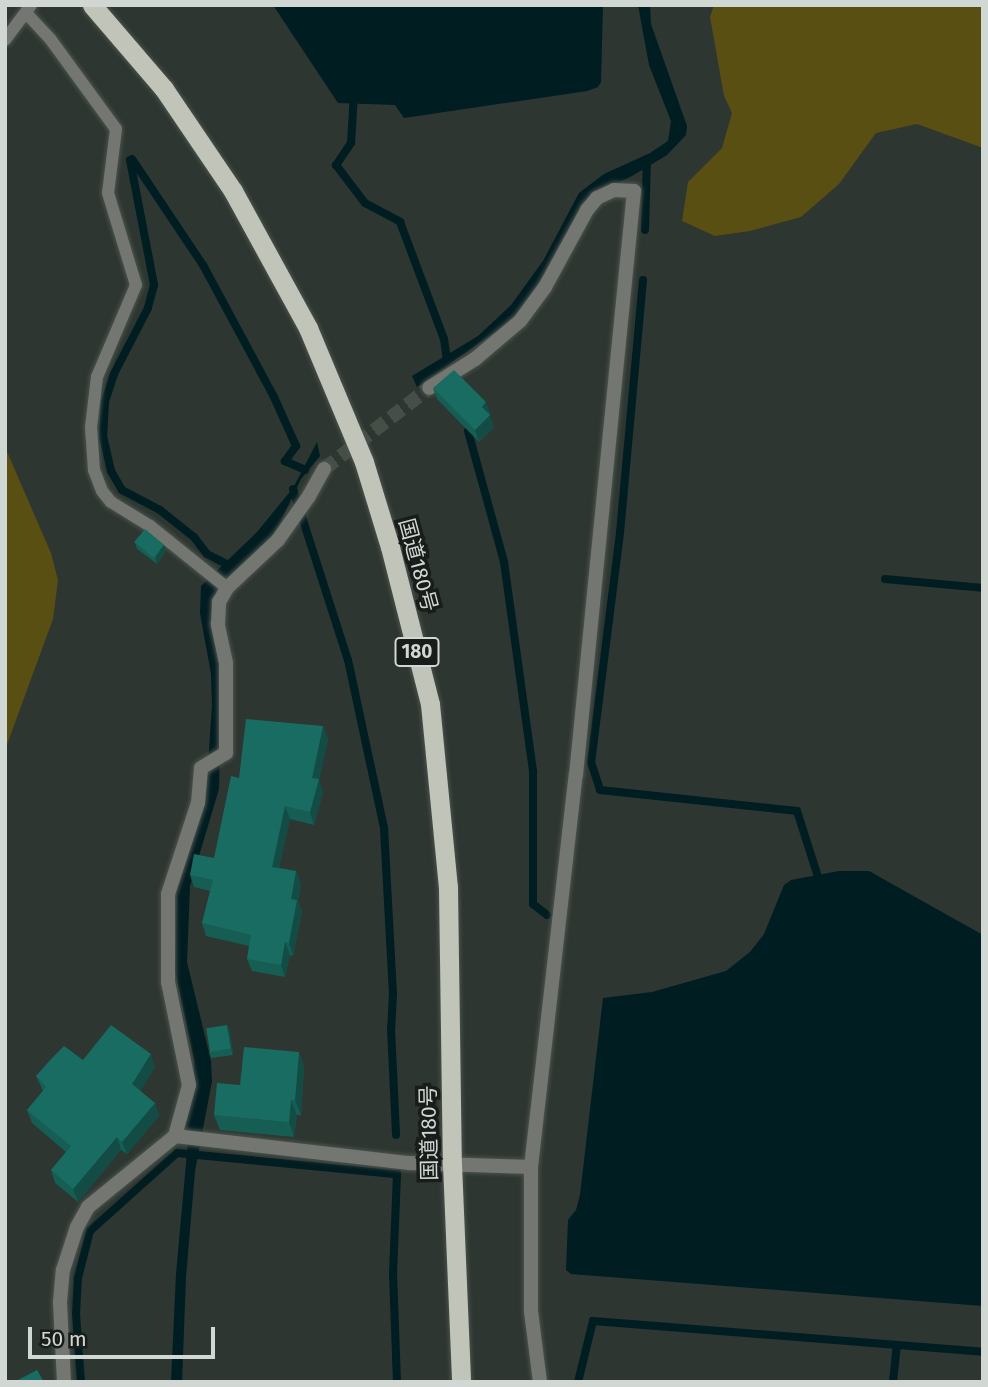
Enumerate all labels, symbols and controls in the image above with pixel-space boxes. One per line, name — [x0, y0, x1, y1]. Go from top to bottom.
street label: 国道180号 — [393, 516, 443, 614]
road number: 180 — [394, 636, 440, 667]
street label: 国道180号 — [416, 1085, 442, 1181]
scale bar — [32, 1314, 219, 1358]
text: 50 m — [41, 1326, 87, 1352]

